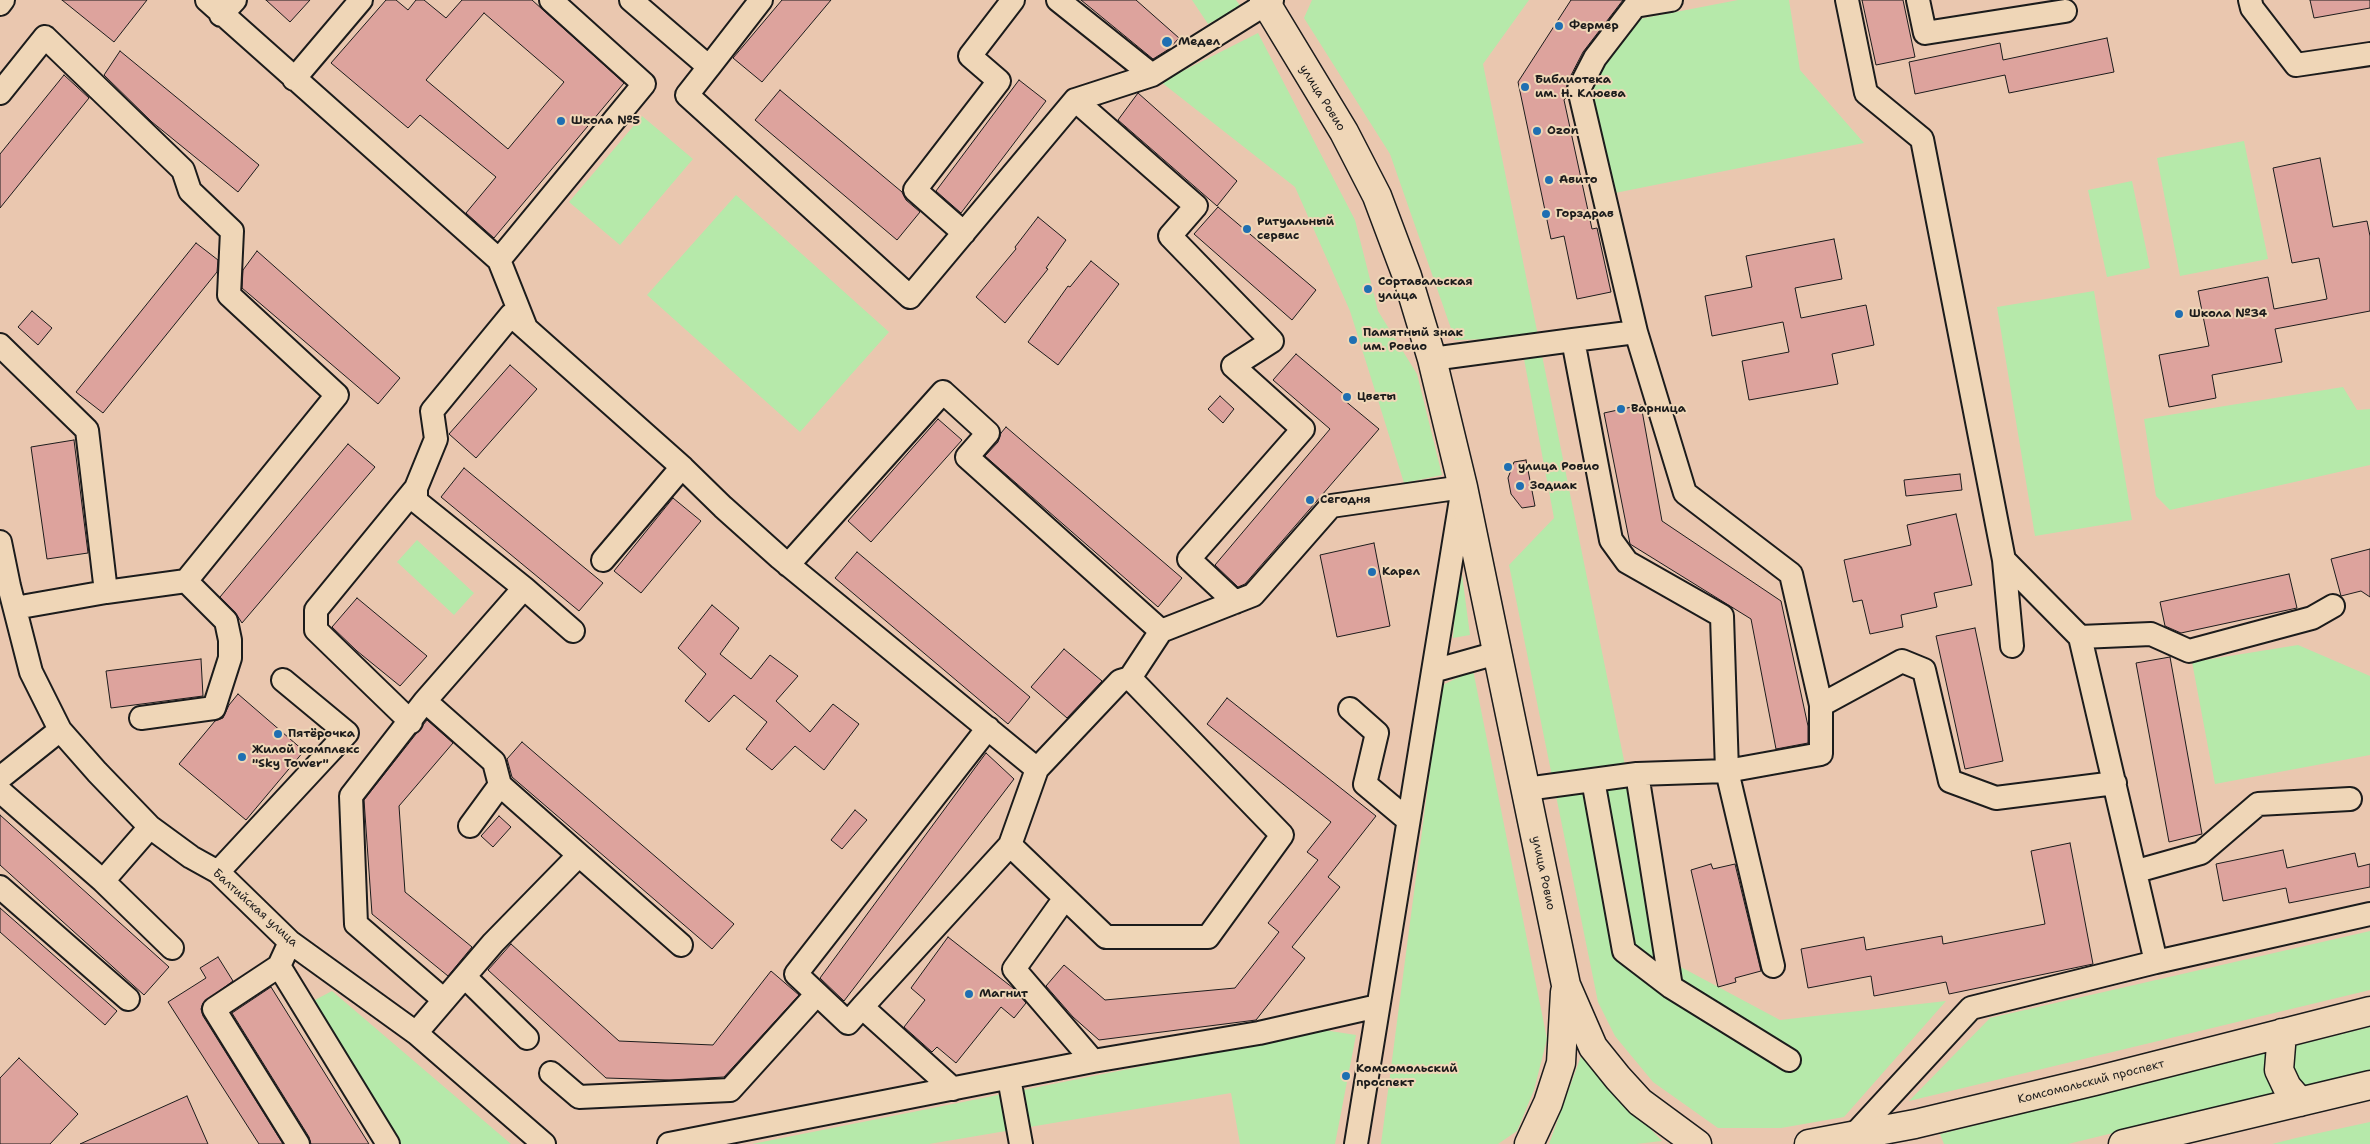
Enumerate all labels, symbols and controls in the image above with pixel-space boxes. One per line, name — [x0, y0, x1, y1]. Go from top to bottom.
place label: Фермер — [1569, 19, 1619, 33]
marker: Фермер — [1553, 20, 1565, 32]
marker: Медел — [1160, 35, 1174, 49]
place label: Медел — [1178, 35, 1220, 49]
street label: улица Ровио — [1296, 62, 1348, 134]
place label: Библиотека им. Н. Клюева — [1535, 73, 1626, 101]
marker: Библиотека им. Н. Клюева — [1519, 81, 1531, 93]
place label: Школа №5 — [571, 114, 640, 128]
marker: Школа №5 — [555, 115, 567, 127]
place label: Ozon — [1547, 124, 1579, 138]
marker: Ozon — [1531, 125, 1543, 137]
place label: Авито — [1559, 173, 1598, 187]
marker: Авито — [1543, 174, 1555, 186]
place label: Горздрав — [1556, 207, 1614, 221]
marker: Горздрав — [1540, 208, 1552, 220]
place label: Ритуальный сервис — [1257, 215, 1334, 243]
marker: Ритуальный сервис — [1241, 223, 1253, 235]
place label: Сортавальская улица — [1378, 275, 1473, 303]
marker: Сортавальская улица — [1362, 283, 1374, 295]
place label: Школа №34 — [2189, 307, 2267, 321]
marker: Школа №34 — [2173, 308, 2185, 320]
place label: Памятный знак им. Ровио — [1363, 326, 1463, 354]
marker: Памятный знак им. Ровио — [1347, 334, 1359, 346]
place label: Цветы — [1357, 390, 1396, 404]
marker: Цветы — [1341, 391, 1353, 403]
place label: Варница — [1631, 402, 1686, 416]
marker: Варница — [1615, 403, 1627, 415]
place label: улица Ровио — [1518, 460, 1599, 474]
marker: улица Ровио — [1502, 461, 1514, 473]
place label: Зодиак — [1530, 479, 1577, 493]
marker: Зодиак — [1514, 480, 1526, 492]
place label: Сегодня — [1320, 493, 1371, 507]
marker: Сегодня — [1304, 494, 1316, 506]
place label: Карел — [1382, 565, 1420, 579]
marker: Карел — [1366, 566, 1378, 578]
place label: Пятёрочка — [288, 727, 355, 741]
marker: Пятёрочка — [272, 728, 284, 740]
place label: Жилой комплекс "Sky Tower" — [252, 743, 360, 771]
marker: Жилой комплекс "Sky Tower" — [236, 751, 248, 763]
street label: улица Ровио — [1528, 835, 1558, 911]
street label: Балтийская улица — [210, 866, 300, 950]
place label: Магнит — [979, 987, 1028, 1001]
marker: Магнит — [963, 988, 975, 1000]
street label: Комсомольский проспект — [2016, 1057, 2166, 1107]
place label: Комсомольский проспект — [1356, 1062, 1458, 1090]
marker: Комсомольский проспект — [1340, 1070, 1352, 1082]

